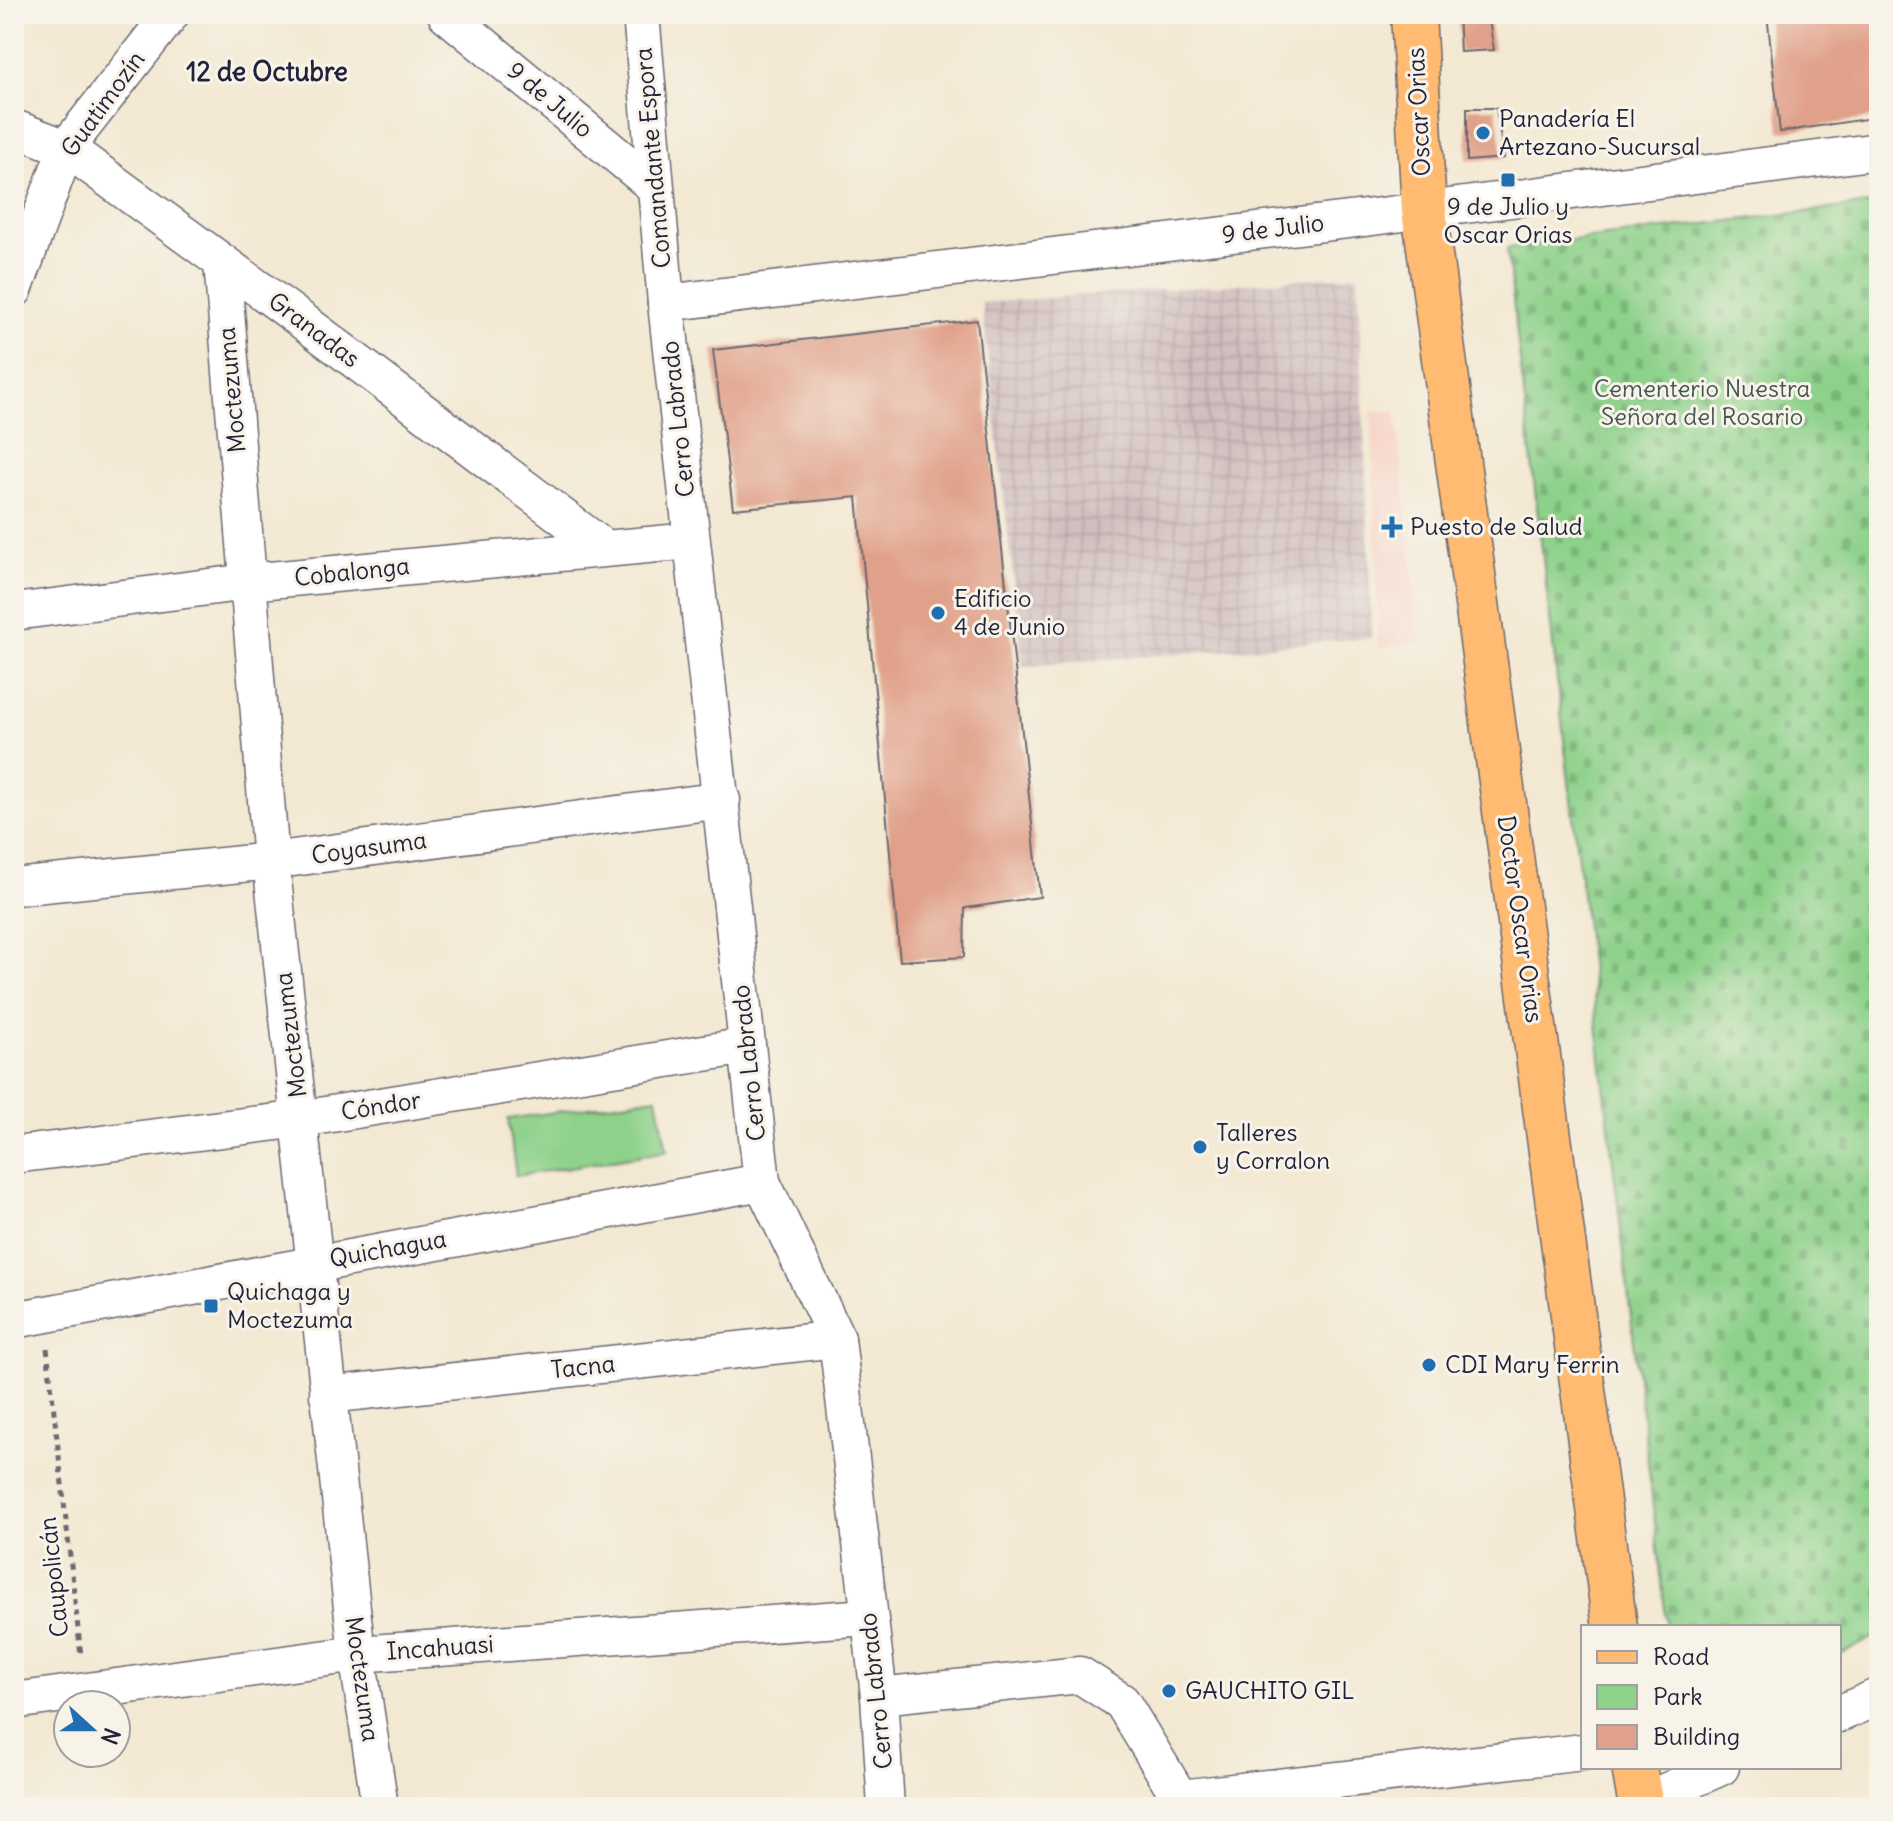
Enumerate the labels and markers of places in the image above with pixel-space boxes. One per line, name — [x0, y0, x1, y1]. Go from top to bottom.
place label: Panadería El Artezano-Sucursal — [1499, 103, 1700, 161]
marker: Panadería El Artezano-Sucursal — [1474, 124, 1492, 142]
marker: 9 de Julio y Oscar Orias — [1499, 171, 1517, 189]
place label: 9 de Julio y Oscar Orias — [1443, 191, 1573, 249]
place label: Puesto de Salud — [1410, 511, 1583, 541]
marker: Puesto de Salud — [1381, 516, 1403, 538]
place label: Edificio 4 de Junio — [954, 583, 1065, 641]
marker: Edificio 4 de Junio — [929, 604, 947, 622]
place label: Talleres y Corralon — [1216, 1117, 1330, 1175]
marker: Talleres y Corralon — [1191, 1138, 1209, 1156]
place label: Quichaga y Moctezuma — [227, 1276, 353, 1334]
marker: Quichaga y Moctezuma — [202, 1297, 220, 1315]
place label: CDI Mary Ferrin — [1445, 1349, 1620, 1379]
marker: CDI Mary Ferrin — [1420, 1356, 1438, 1374]
place label: GAUCHITO GIL — [1185, 1675, 1354, 1705]
marker: GAUCHITO GIL — [1160, 1682, 1178, 1700]

